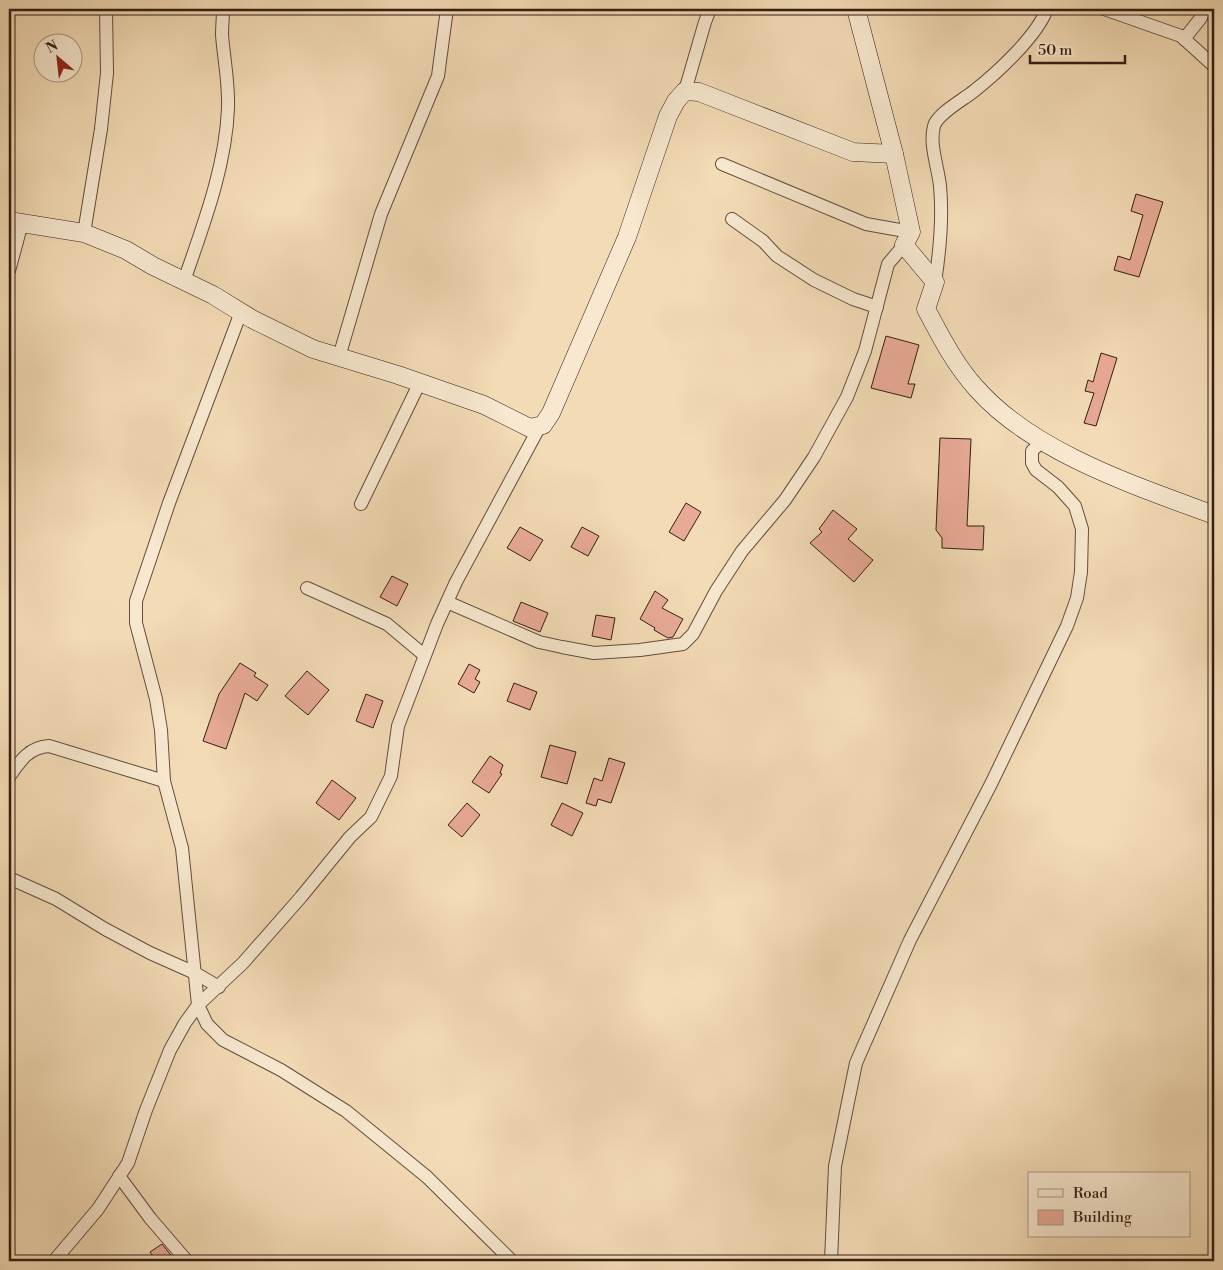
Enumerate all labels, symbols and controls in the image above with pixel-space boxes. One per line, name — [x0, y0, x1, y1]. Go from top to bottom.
north arrow — [32, 32, 82, 82]
scale bar — [1030, 32, 1126, 64]
text: N — [43, 37, 61, 58]
text: 50 m — [1038, 41, 1072, 60]
legend — [1028, 1172, 1190, 1238]
text: Road — [1073, 1184, 1108, 1203]
text: Building — [1072, 1208, 1132, 1227]

